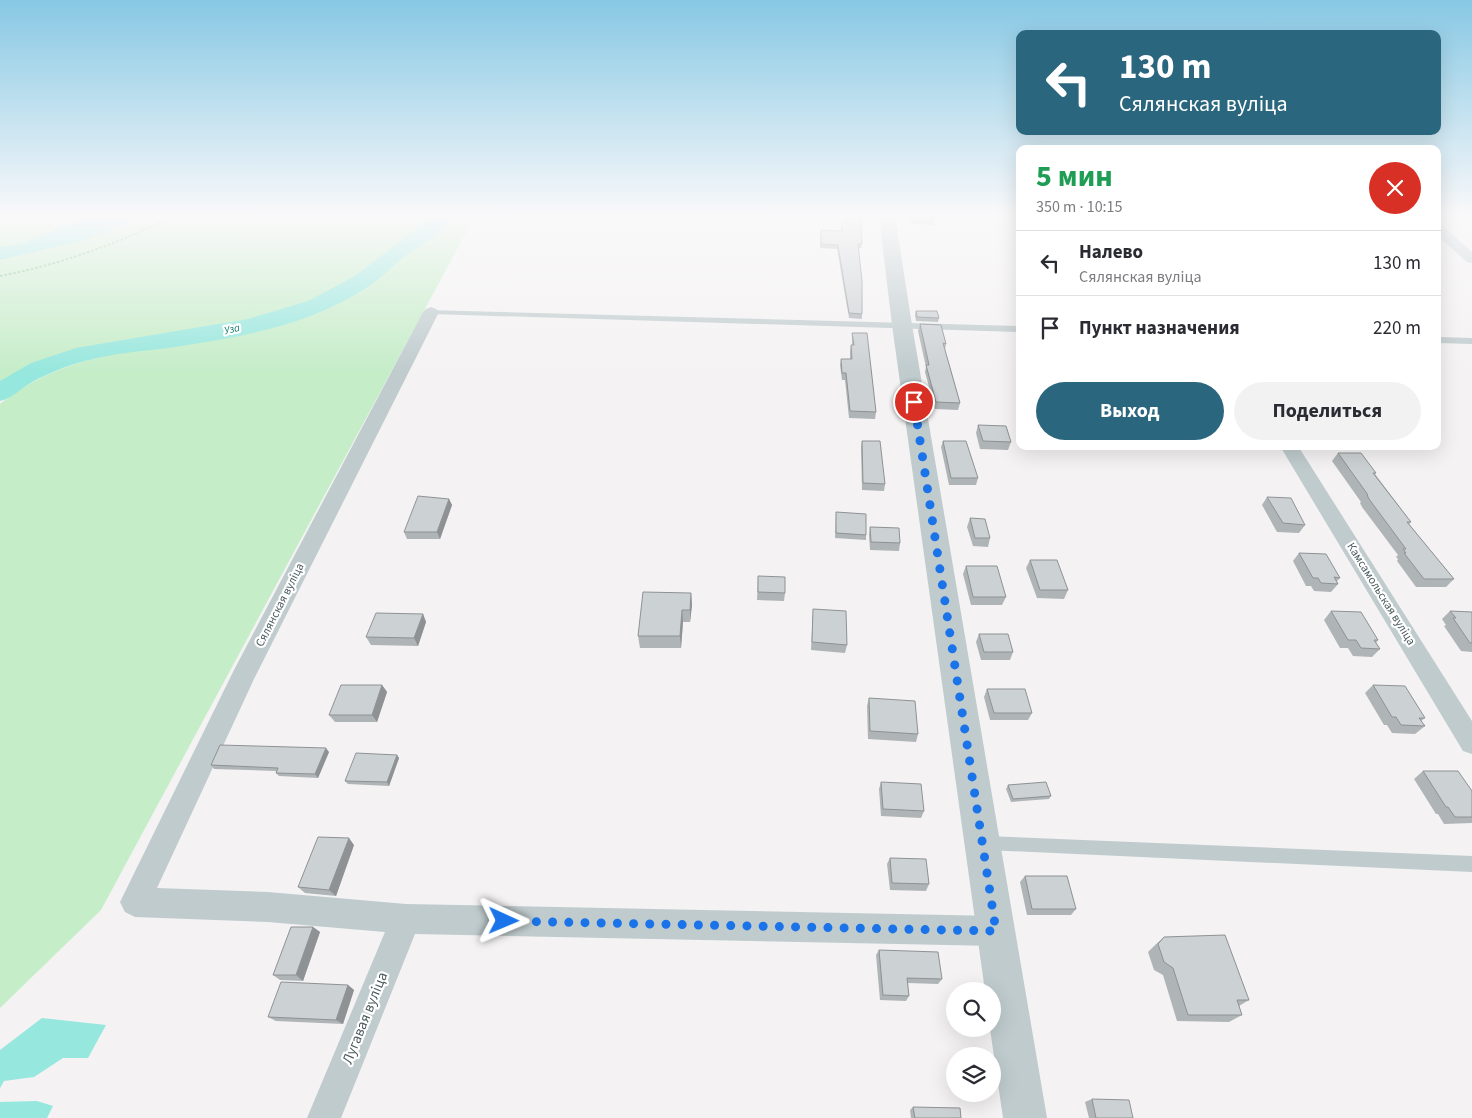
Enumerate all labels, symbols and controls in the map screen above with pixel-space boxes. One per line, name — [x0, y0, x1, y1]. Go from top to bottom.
text: 130 m — [1119, 42, 1211, 92]
icon: left — [1036, 50, 1101, 115]
text: Сялянская вуліца — [1119, 88, 1288, 120]
text: 5 мин — [1036, 155, 1113, 198]
button: close — [1369, 162, 1421, 214]
text: 350 m · 10:15 — [1036, 196, 1123, 218]
text: Налево — [1079, 239, 1143, 266]
icon: left — [1036, 249, 1064, 277]
text: 130 m — [1373, 250, 1421, 277]
text: Сялянская вуліца — [1079, 266, 1202, 288]
icon: arrive — [1036, 314, 1064, 342]
text: Пункт назначения — [1079, 315, 1240, 342]
text: 220 m — [1373, 315, 1421, 342]
water label: Уза — [223, 320, 242, 338]
pin — [893, 381, 935, 423]
button: Выход — [1036, 382, 1224, 440]
button: Поделиться — [1234, 382, 1421, 440]
icon: arrive — [900, 388, 928, 416]
street label: Камсамольская вуліца — [1343, 539, 1419, 649]
street label: Сялянская вуліца — [252, 560, 308, 650]
position arrow — [477, 894, 529, 946]
street label: Лугавая вуліца — [337, 969, 393, 1067]
map controls — [946, 982, 1001, 1102]
button: search — [946, 982, 1001, 1037]
button: layers — [946, 1047, 1001, 1102]

